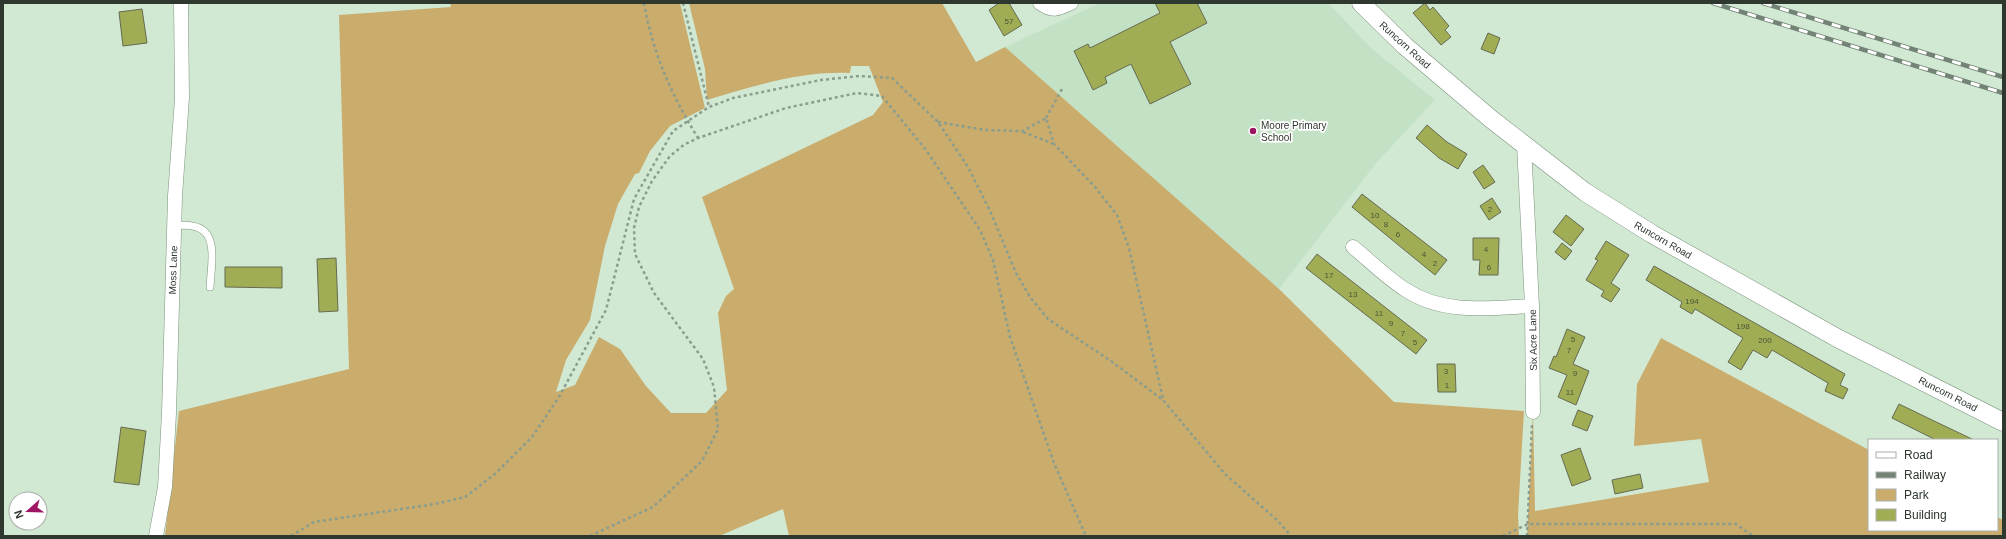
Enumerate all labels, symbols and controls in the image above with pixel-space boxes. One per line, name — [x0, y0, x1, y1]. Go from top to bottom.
house number: 57 — [1005, 17, 1014, 26]
street label: Runcorn Road — [1377, 19, 1433, 71]
place label: Moore Primary School — [1261, 120, 1327, 143]
marker: Moore Primary School — [1248, 126, 1258, 136]
house number: 2 — [1488, 205, 1493, 214]
house number: 10 — [1371, 211, 1380, 220]
street label: Runcorn Road — [1632, 219, 1694, 261]
house number: 8 — [1384, 220, 1389, 229]
house number: 6 — [1396, 230, 1401, 239]
street label: Moss Lane — [167, 245, 179, 295]
house number: 4 — [1484, 245, 1489, 254]
house number: 4 — [1422, 250, 1427, 259]
house number: 2 — [1433, 259, 1438, 268]
house number: 6 — [1487, 263, 1492, 272]
house number: 17 — [1325, 271, 1334, 280]
house number: 13 — [1349, 290, 1358, 299]
house number: 194 — [1685, 297, 1699, 306]
house number: 11 — [1375, 309, 1384, 318]
street label: Six Acre Lane — [1527, 309, 1539, 371]
house number: 9 — [1389, 319, 1394, 328]
house number: 198 — [1736, 322, 1750, 331]
house number: 7 — [1401, 329, 1406, 338]
house number: 5 — [1571, 335, 1576, 344]
house number: 200 — [1758, 336, 1772, 345]
house number: 5 — [1413, 338, 1418, 347]
house number: 7 — [1567, 346, 1572, 355]
house number: 3 — [1444, 367, 1449, 376]
house number: 9 — [1573, 369, 1578, 378]
street label: Runcorn Road — [1917, 374, 1979, 414]
house number: 1 — [1445, 381, 1450, 390]
house number: 11 — [1566, 388, 1575, 397]
legend — [1868, 439, 1998, 531]
text: Road — [1904, 448, 1933, 462]
text: Railway — [1904, 468, 1946, 482]
text: Park — [1904, 488, 1930, 502]
north arrow — [8, 491, 48, 531]
text: Building — [1904, 508, 1947, 522]
text: N — [12, 509, 26, 520]

